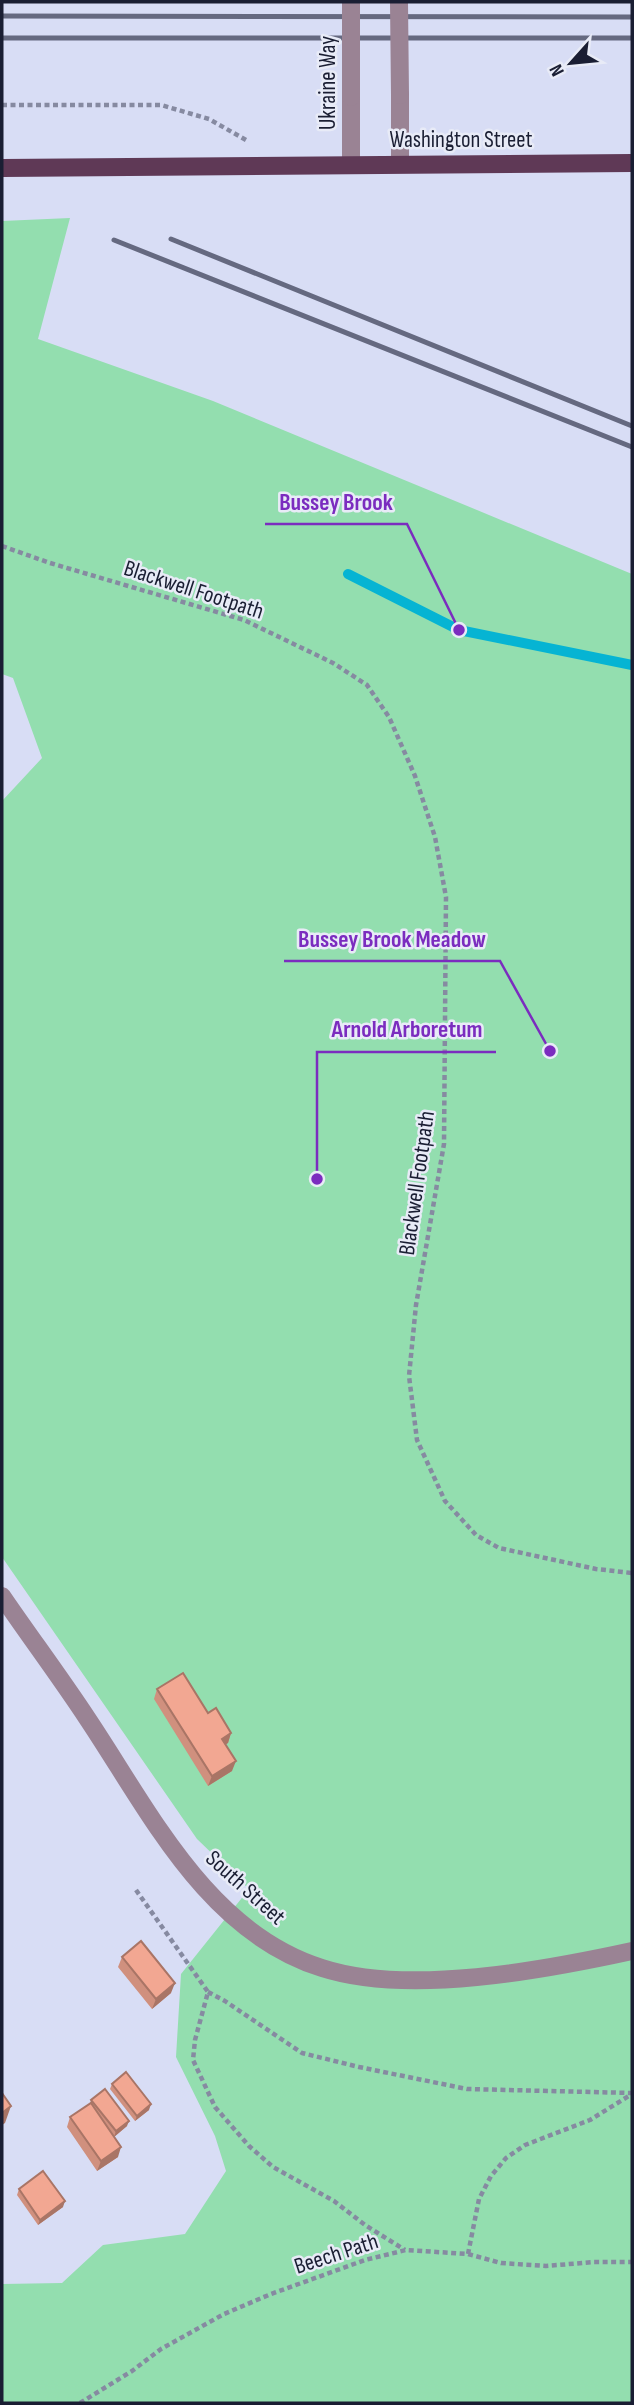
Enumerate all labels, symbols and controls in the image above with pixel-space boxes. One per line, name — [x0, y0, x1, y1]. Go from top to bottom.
north arrow — [536, 28, 606, 98]
street label: Ukraine Way — [314, 36, 342, 130]
text: N — [545, 60, 570, 80]
street label: Washington Street — [390, 126, 532, 154]
callout: Bussey Brook — [265, 479, 407, 524]
text: Bussey Brook — [279, 488, 393, 517]
street label: Blackwell Footpath — [120, 554, 267, 626]
callout: Bussey Brook Meadow — [284, 916, 500, 961]
text: Bussey Brook Meadow — [298, 925, 486, 954]
callout: Arnold Arboretum — [317, 1007, 496, 1052]
text: Arnold Arboretum — [330, 1015, 483, 1044]
street label: Blackwell Footpath — [393, 1109, 441, 1257]
street label: South Street — [200, 1845, 291, 1931]
street label: Beech Path — [291, 2227, 382, 2281]

